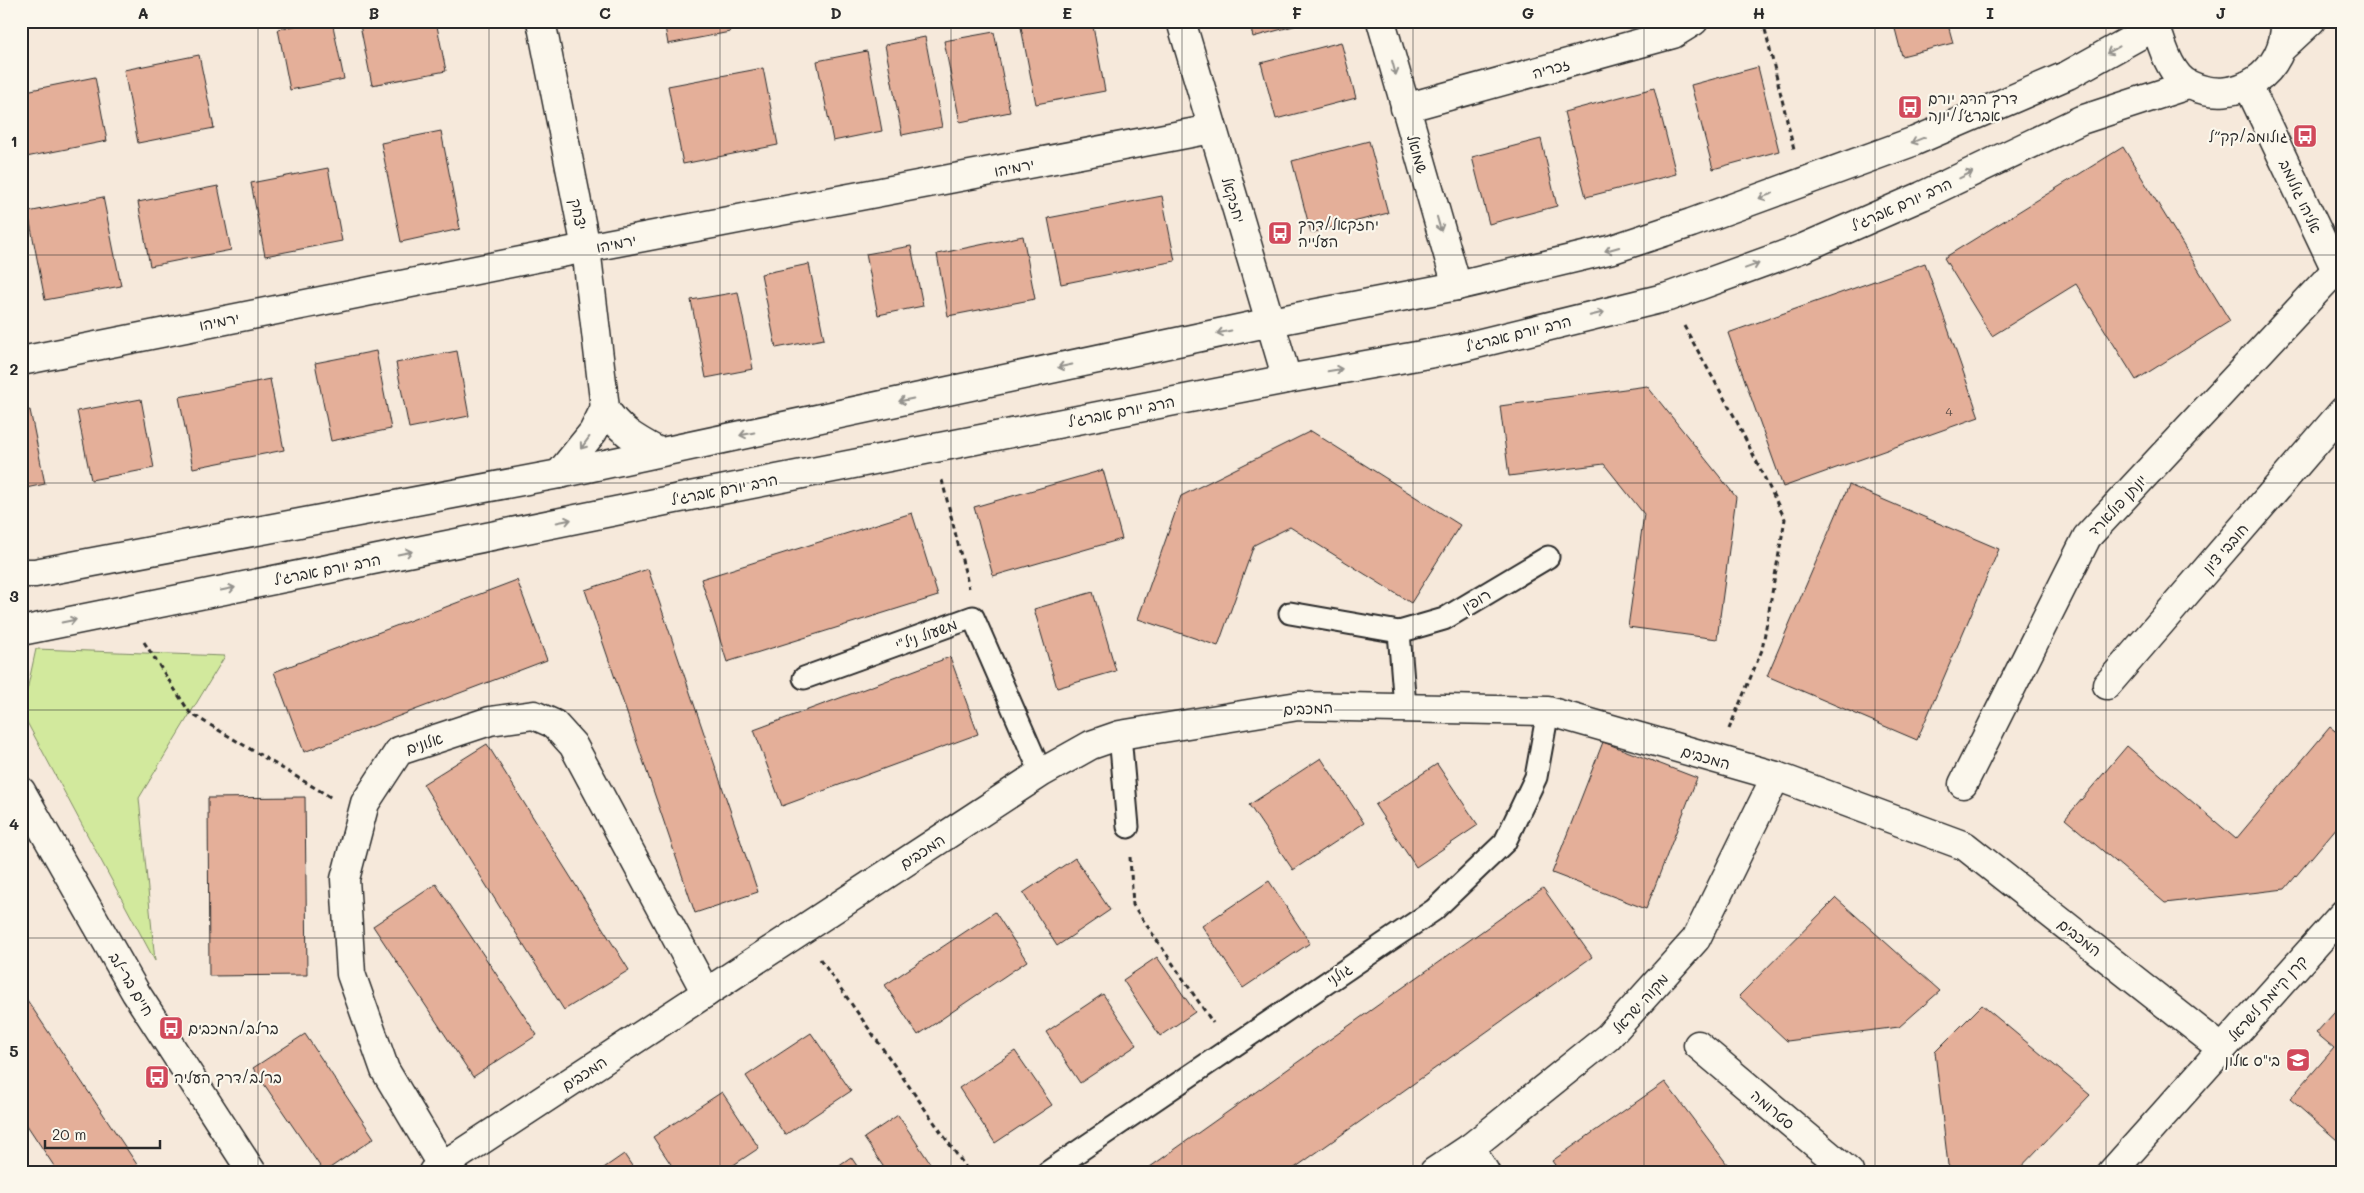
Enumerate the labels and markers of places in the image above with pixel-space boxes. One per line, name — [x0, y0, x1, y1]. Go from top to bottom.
place label: דרך הרב יורם אברג׳ל/יונה — [1928, 88, 2018, 125]
bus stop icon: דרך הרב יורם אברג׳ל/יונה — [1897, 94, 1923, 120]
bus stop icon: גולומב/קק״ל — [2292, 123, 2318, 149]
place label: גולומב/קק״ל — [2208, 126, 2288, 146]
place label: יחזקאל/דרך העלייה — [1298, 214, 1379, 251]
bus stop icon: יחזקאל/דרך העלייה — [1267, 220, 1293, 246]
bus stop icon: ברלב/המכבים — [158, 1015, 184, 1041]
place label: ברלב/המכבים — [188, 1018, 279, 1038]
school or university icon: בי"ס אלון — [2285, 1047, 2311, 1073]
place label: בי"ס אלון — [2225, 1050, 2280, 1070]
bus stop icon: ברלב/דרך העליה — [144, 1064, 170, 1090]
place label: ברלב/דרך העליה — [174, 1067, 282, 1087]

